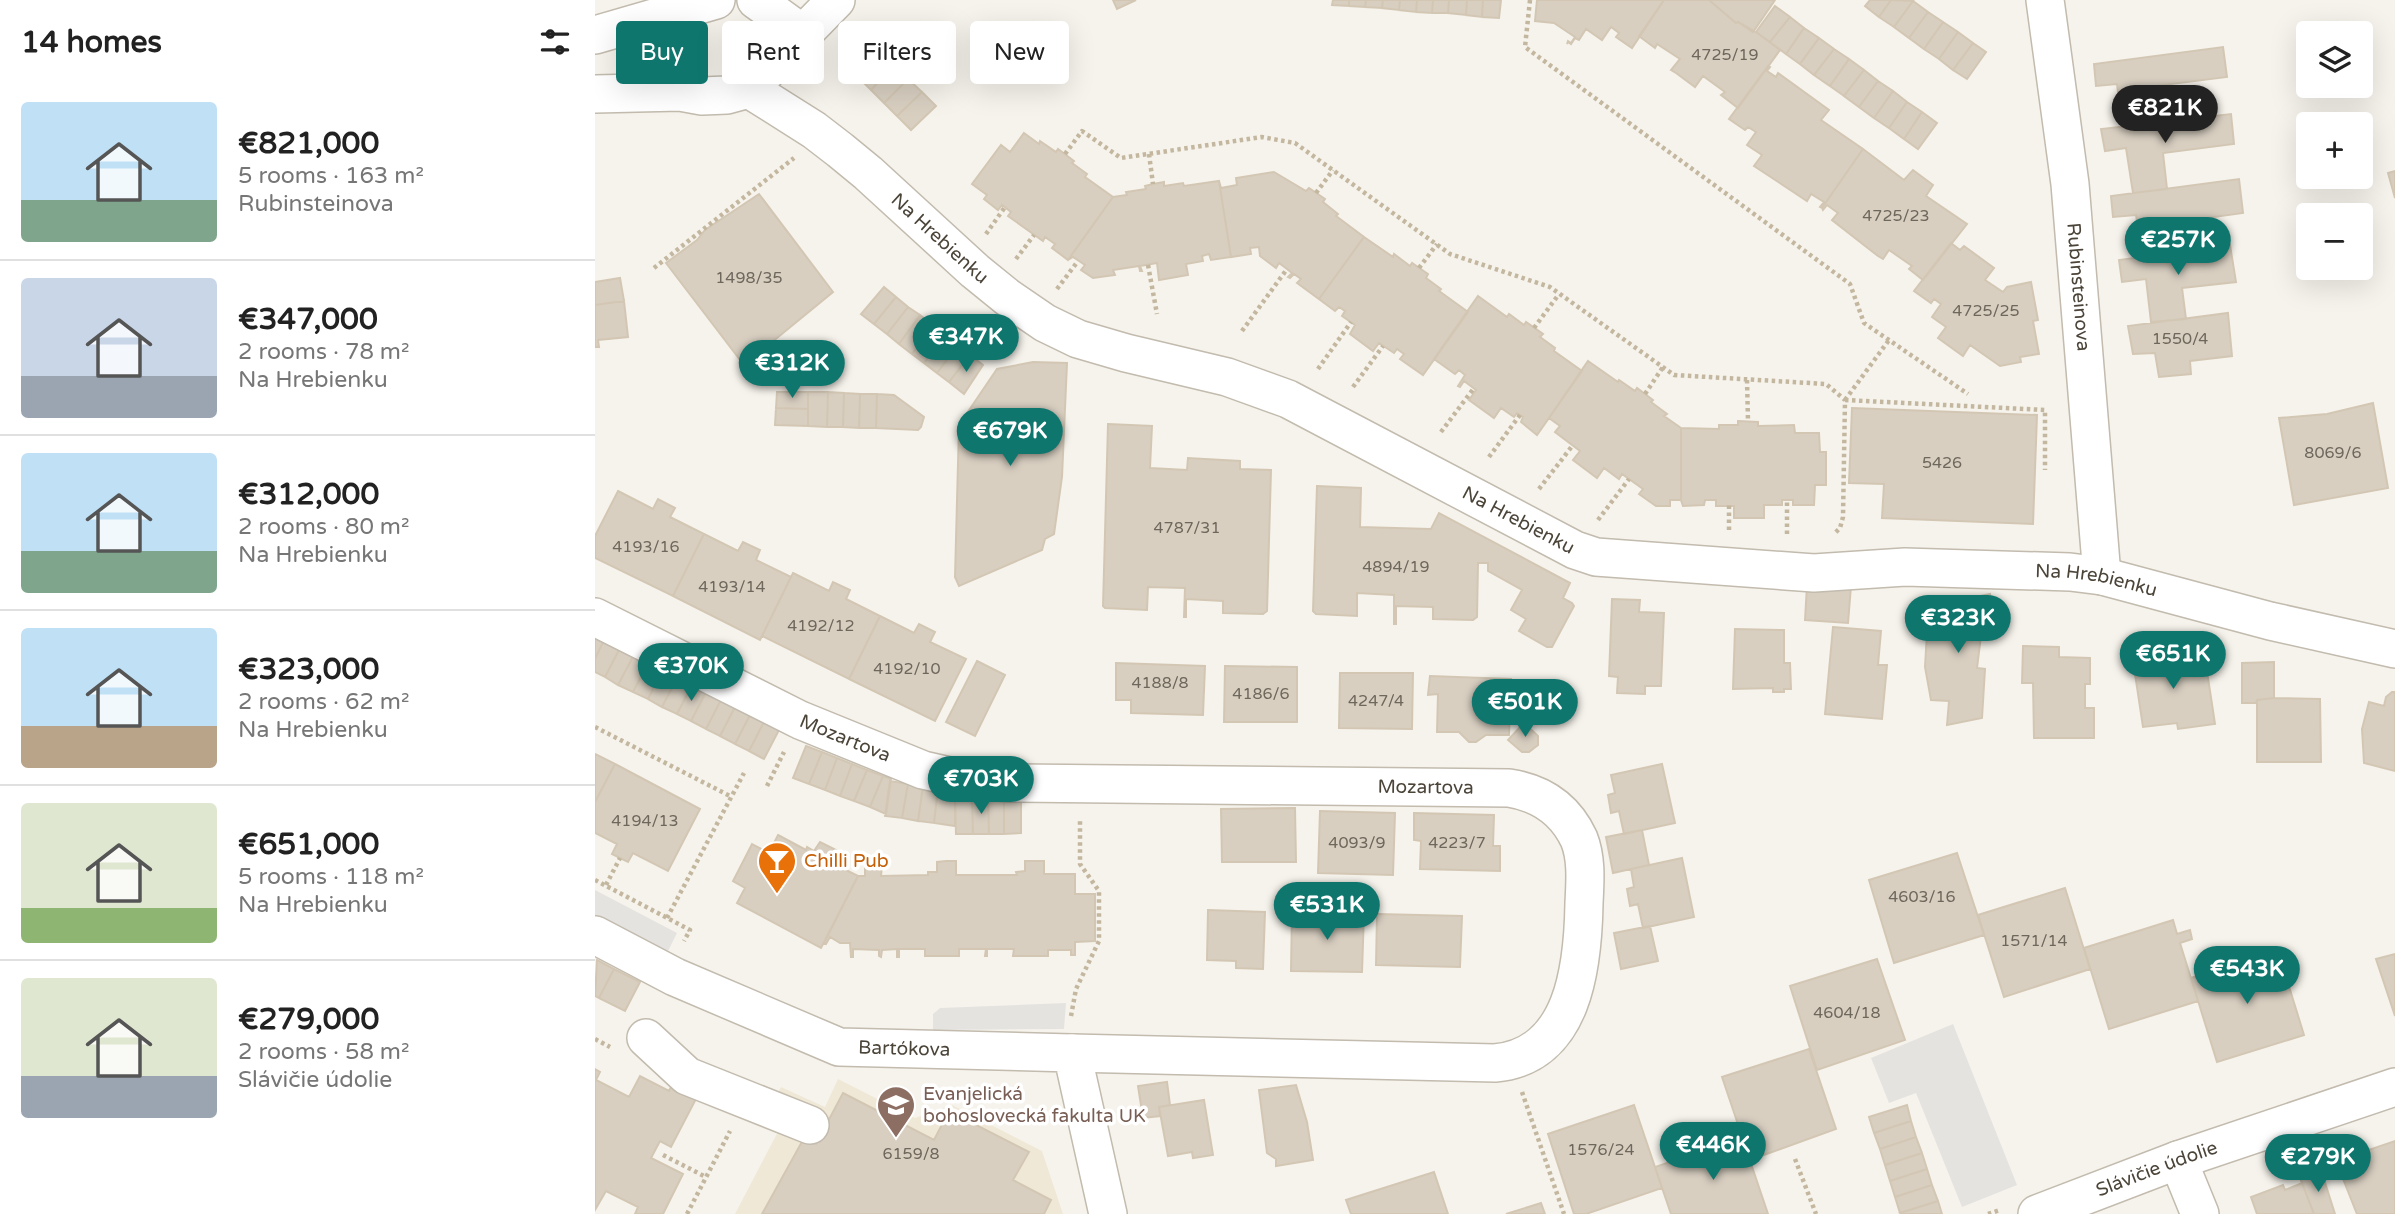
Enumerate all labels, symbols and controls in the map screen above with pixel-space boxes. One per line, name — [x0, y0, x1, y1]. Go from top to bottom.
chip: Buy — [616, 21, 708, 84]
chip: Rent — [722, 21, 824, 84]
chip: Filters — [838, 21, 956, 84]
chip: New — [970, 21, 1069, 84]
map controls — [2296, 21, 2373, 280]
button: layers — [2296, 21, 2373, 98]
icon: filters — [536, 23, 574, 61]
text: 14 homes — [21, 24, 162, 61]
house number: 4725/19 — [1691, 45, 1759, 65]
pin: €821K — [2116, 86, 2214, 145]
text: €821K — [2128, 94, 2202, 122]
button: + — [2296, 112, 2373, 189]
text: €821,000 — [238, 125, 379, 162]
icon: home — [77, 130, 161, 214]
text: 5 rooms · 163 m² — [238, 162, 424, 190]
street label: Na Hrebienku — [887, 189, 993, 288]
text: Rubinsteinova — [238, 190, 394, 218]
button: − — [2296, 203, 2373, 280]
house number: 4725/23 — [1862, 206, 1930, 226]
pin: €257K — [2129, 218, 2227, 277]
street label: Rubinsteinova — [2062, 222, 2095, 352]
text: €257K — [2141, 226, 2215, 254]
house number: 1498/35 — [715, 268, 783, 288]
text: €347,000 — [238, 301, 378, 338]
house number: 4725/25 — [1952, 301, 2020, 321]
icon: home — [77, 306, 161, 390]
pin: €347K — [917, 314, 1015, 374]
text: €347K — [929, 323, 1003, 351]
house number: 1550/4 — [2152, 329, 2208, 349]
text: 2 rooms · 78 m² — [238, 338, 409, 366]
pin: €312K — [743, 340, 841, 400]
text: €312K — [755, 349, 829, 377]
text: Na Hrebienku — [238, 366, 388, 394]
pin: €679K — [961, 408, 1059, 468]
text: €679K — [973, 417, 1047, 445]
house number: 8069/6 — [2304, 443, 2362, 463]
house number: 5426 — [1922, 453, 1962, 473]
text: €312,000 — [238, 476, 379, 513]
icon: home — [77, 481, 161, 565]
street label: Na Hrebienku — [1459, 482, 1578, 559]
text: 2 rooms · 80 m² — [238, 513, 409, 541]
house number: 4787/31 — [1154, 518, 1220, 538]
house number: 4193/16 — [612, 537, 680, 557]
text: Na Hrebienku — [238, 541, 388, 569]
house number: 4894/19 — [1362, 557, 1430, 577]
street label: Na Hrebienku — [2035, 560, 2160, 601]
house number: 4193/14 — [698, 577, 766, 597]
pin: €323K — [1909, 596, 2007, 655]
text: €323K — [1921, 604, 1995, 632]
house number: 4192/12 — [787, 616, 855, 636]
pin: €651K — [2124, 632, 2222, 691]
text: €651K — [2136, 640, 2210, 668]
pin: €370K — [642, 644, 740, 703]
text: €323,000 — [238, 651, 379, 688]
text: €370K — [654, 652, 728, 680]
icon: home — [77, 656, 161, 740]
house number: 4192/10 — [873, 659, 941, 679]
house number: 4188/8 — [1131, 673, 1189, 693]
pin: €501K — [1476, 680, 1574, 739]
house number: 4186/6 — [1232, 684, 1290, 704]
text: 2 rooms · 62 m² — [238, 688, 409, 716]
text: €501K — [1488, 688, 1562, 716]
house number: 4247/4 — [1348, 691, 1404, 711]
street label: Mozartova — [796, 710, 894, 767]
text: Na Hrebienku — [238, 716, 388, 744]
pin: €703K — [932, 756, 1030, 816]
text: €703K — [944, 765, 1018, 793]
street label: Mozartova — [1377, 776, 1474, 799]
house number: 4194/13 — [611, 811, 679, 831]
text: €651,000 — [238, 826, 379, 863]
icon: home — [77, 831, 161, 915]
house number: 4093/9 — [1328, 833, 1386, 853]
house number: 4223/7 — [1428, 833, 1486, 853]
bar icon: Chilli Pub — [756, 840, 798, 895]
place label: Chilli Pub — [804, 850, 889, 872]
text: 5 rooms · 118 m² — [238, 863, 424, 891]
pin: €531K — [1278, 883, 1376, 942]
house number: 4603/16 — [1888, 887, 1956, 907]
text: Na Hrebienku — [238, 891, 388, 919]
text: €531K — [1290, 891, 1364, 919]
house number: 1571/14 — [2000, 931, 2068, 951]
pin: €543K — [2198, 946, 2296, 1006]
text: €543K — [2210, 955, 2284, 983]
text: €279,000 — [238, 1001, 379, 1038]
house number: 4604/18 — [1813, 1003, 1881, 1023]
icon: home — [77, 1006, 161, 1090]
street label: Bartókova — [858, 1036, 951, 1061]
text: 2 rooms · 58 m² — [238, 1038, 409, 1066]
text: Slávičie údolie — [238, 1066, 392, 1094]
place label: Evanjelická bohoslovecká fakulta UK — [923, 1083, 1146, 1127]
school or university icon: Evanjelická bohoslovecká fakulta UK — [875, 1084, 917, 1139]
pin: €446K — [1664, 1122, 1762, 1182]
text: €446K — [1676, 1131, 1750, 1159]
pin: €279K — [2269, 1134, 2367, 1194]
street label: Slávičie údolie — [2093, 1137, 2220, 1201]
house number: 1576/24 — [1567, 1140, 1635, 1160]
text: €279K — [2281, 1143, 2355, 1171]
house number: 6159/8 — [882, 1144, 940, 1164]

